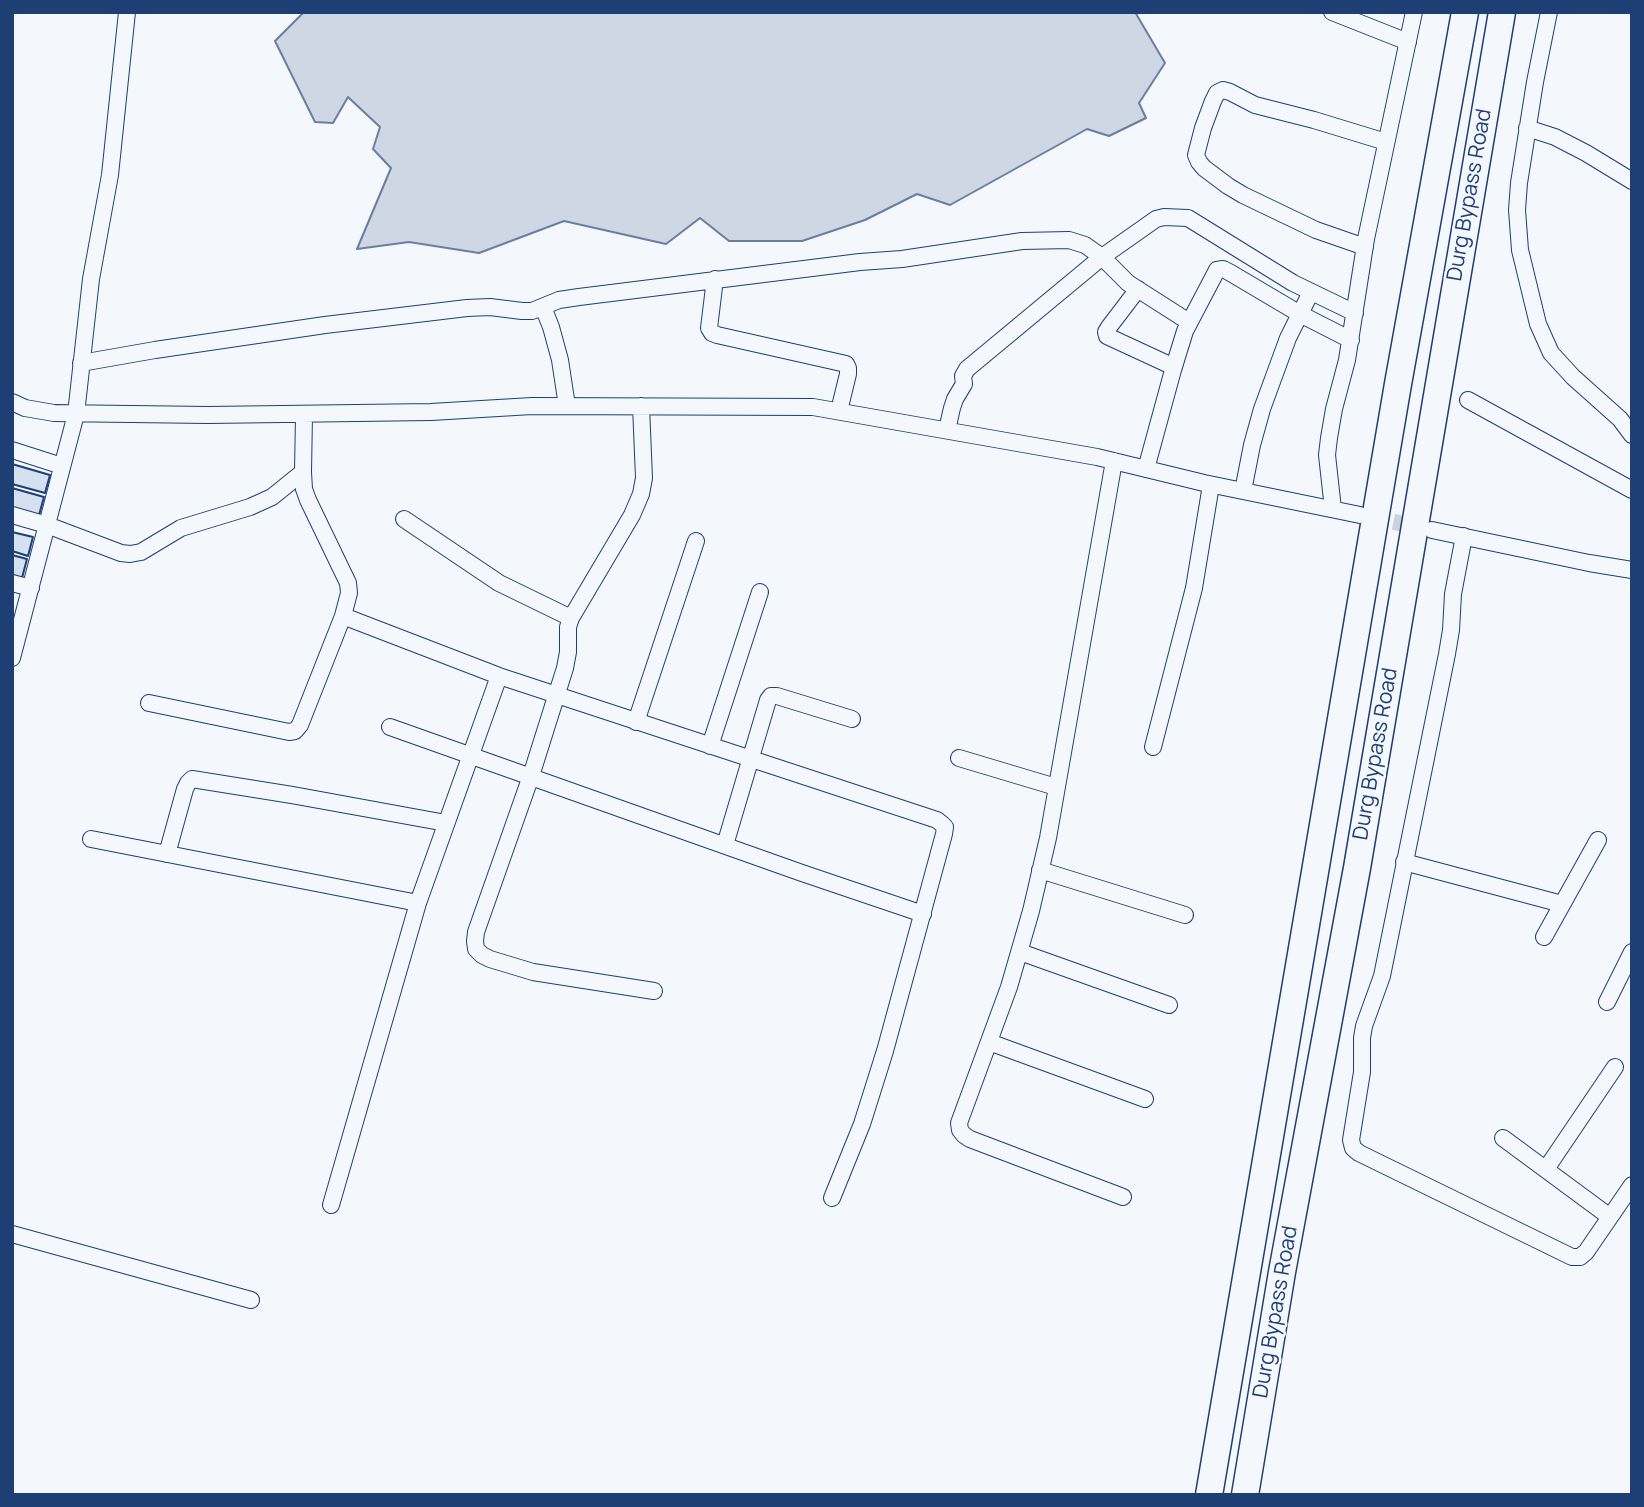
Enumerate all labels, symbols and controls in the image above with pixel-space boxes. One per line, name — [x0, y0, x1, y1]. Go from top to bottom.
street label: Durg Bypass Road — [1442, 107, 1498, 283]
street label: Durg Bypass Road — [1348, 666, 1404, 842]
street label: Durg Bypass Road — [1248, 1224, 1304, 1400]

